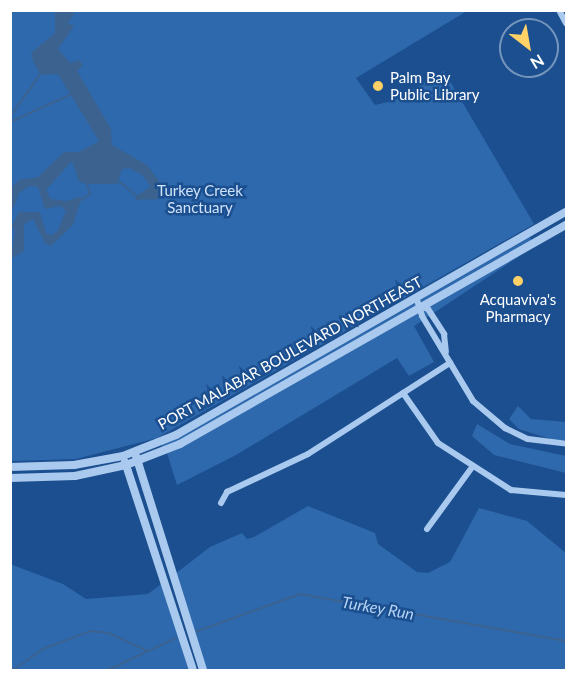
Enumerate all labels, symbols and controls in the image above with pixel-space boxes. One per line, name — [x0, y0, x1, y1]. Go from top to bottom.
north arrow — [499, 18, 559, 78]
text: N — [527, 51, 548, 73]
place label: Palm Bay Public Library — [390, 68, 480, 103]
marker: Palm Bay Public Library — [371, 79, 385, 93]
park label: Turkey Creek Sanctuary — [157, 181, 243, 216]
street label: PORT MALABAR BOULEVARD NORTHEAST — [155, 273, 425, 433]
marker: Acquaviva's Pharmacy — [511, 274, 525, 288]
place label: Acquaviva's Pharmacy — [480, 290, 556, 325]
water label: Turkey Run — [340, 592, 416, 624]

